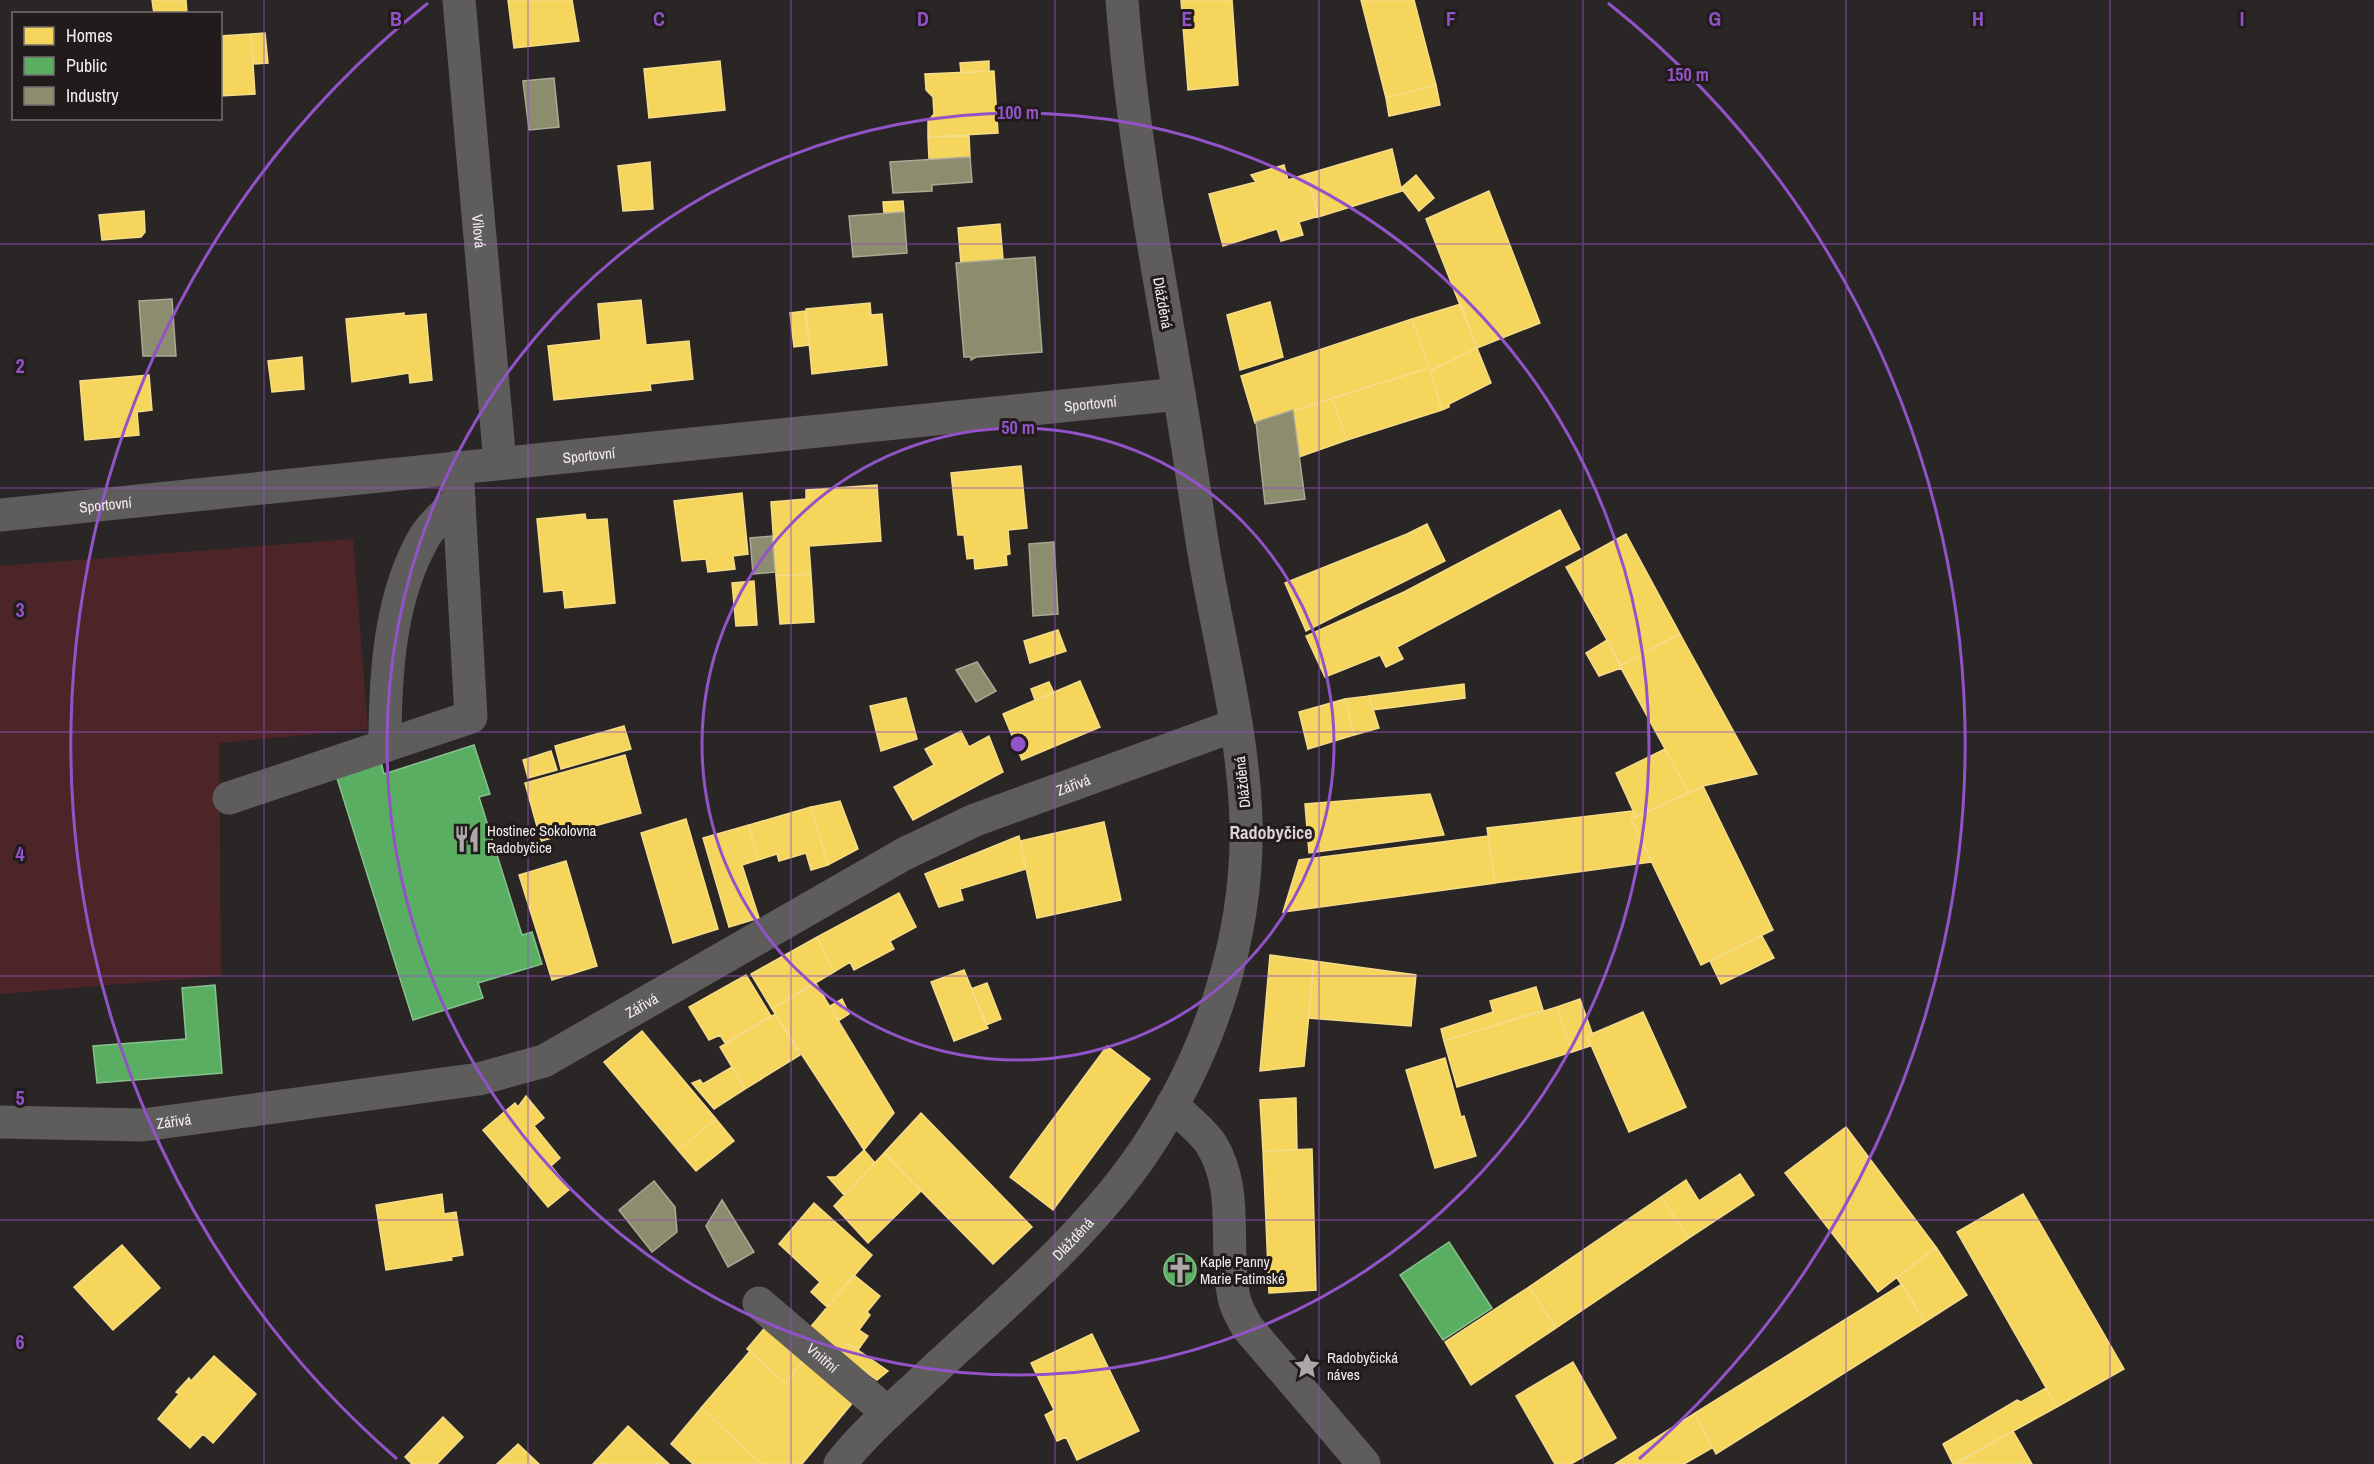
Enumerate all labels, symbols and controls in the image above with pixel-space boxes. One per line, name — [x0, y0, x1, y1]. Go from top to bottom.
text: B — [390, 5, 402, 32]
text: C — [653, 5, 665, 32]
text: D — [917, 5, 929, 32]
text: E — [1182, 5, 1193, 32]
text: F — [1446, 5, 1456, 32]
text: G — [1709, 5, 1721, 32]
text: H — [1972, 5, 1984, 32]
text: I — [2240, 5, 2244, 32]
legend — [12, 12, 222, 120]
text: Homes — [66, 23, 113, 48]
text: Public — [66, 53, 107, 78]
text: 150 m — [1667, 62, 1709, 87]
text: Industry — [66, 83, 119, 108]
text: 100 m — [997, 100, 1039, 125]
street label: Vilová — [468, 213, 491, 249]
street label: Dlážděná — [1148, 276, 1178, 331]
text: 2 — [15, 352, 25, 379]
street label: Sportovní — [1063, 390, 1118, 416]
text: 50 m — [1001, 415, 1035, 440]
street label: Sportovní — [562, 441, 617, 468]
street label: Sportovní — [78, 491, 133, 517]
text: 3 — [15, 596, 25, 623]
centre of rings — [1008, 734, 1028, 754]
street label: Dlážděná — [1229, 755, 1255, 809]
street label: Zářivá — [1053, 768, 1093, 800]
place label: Hostinec Sokolovna Radobyčice — [487, 820, 597, 858]
district label: Radobyčice — [1230, 820, 1312, 845]
restaurant icon: Hostinec Sokolovna Radobyčice — [452, 824, 482, 854]
text: 4 — [15, 840, 25, 867]
street label: Zářivá — [621, 987, 662, 1023]
text: 5 — [15, 1084, 25, 1111]
street label: Zářivá — [155, 1108, 193, 1134]
street label: Dlážděná — [1047, 1212, 1098, 1265]
place label: Kaple Panny Marie Fatimské — [1200, 1251, 1285, 1289]
church icon: Kaple Panny Marie Fatimské — [1165, 1255, 1195, 1285]
text: 6 — [15, 1328, 25, 1355]
street label: Vnitřní — [802, 1338, 844, 1378]
place label: Radobyčická náves — [1327, 1347, 1398, 1385]
place icon: Radobyčická náves — [1292, 1351, 1322, 1381]

